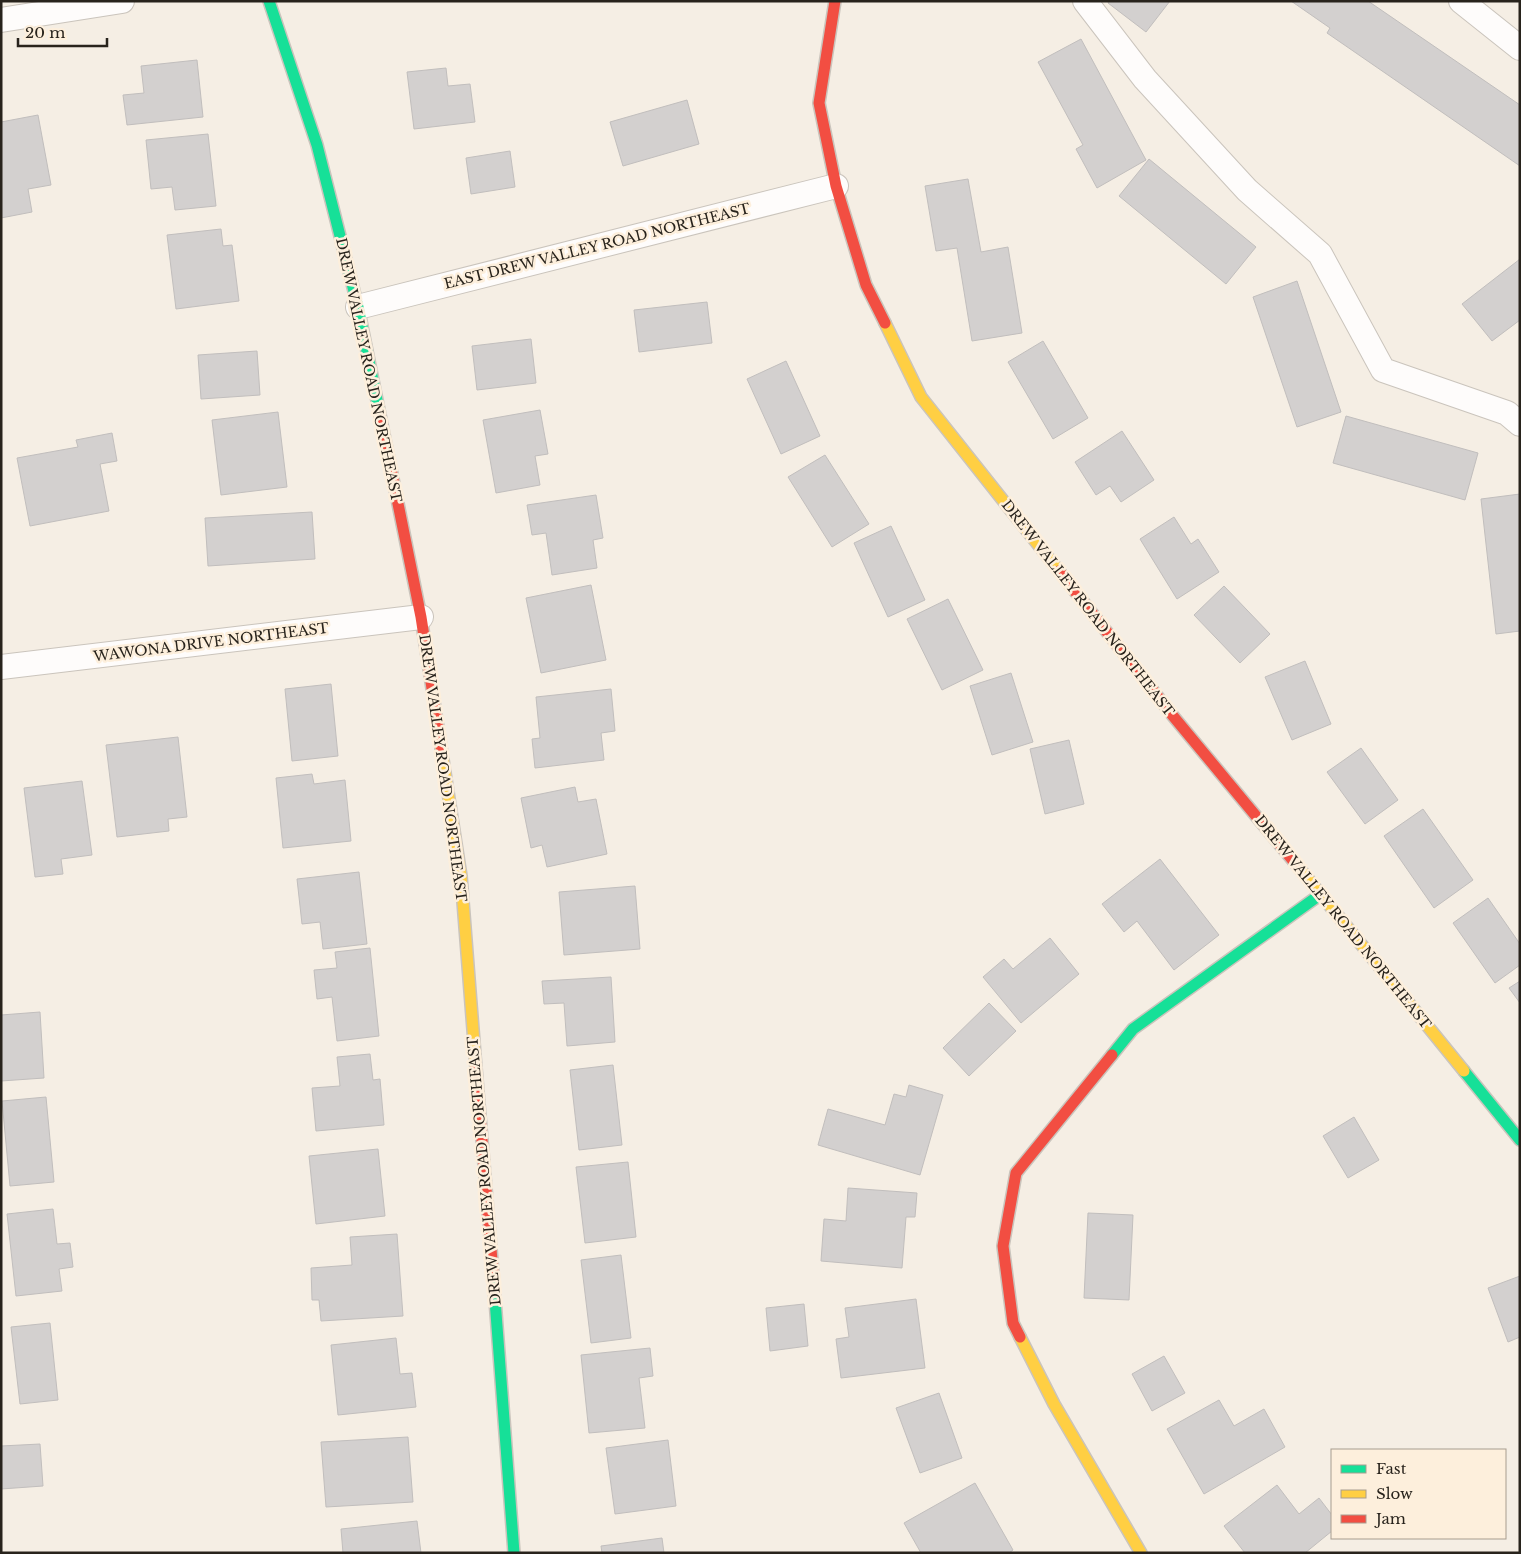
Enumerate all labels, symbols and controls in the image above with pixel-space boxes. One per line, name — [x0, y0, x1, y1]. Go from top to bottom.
scale bar — [18, 15, 106, 47]
text: 20 m — [25, 23, 65, 42]
street label: EAST DREW VALLEY ROAD NORTHEAST — [442, 199, 752, 293]
street label: DREW VALLEY ROAD NORTHEAST — [332, 236, 406, 504]
street label: DREW VALLEY ROAD NORTHEAST — [998, 496, 1178, 720]
street label: WAWONA DRIVE NORTHEAST — [91, 619, 330, 665]
street label: DREW VALLEY ROAD NORTHEAST — [415, 633, 471, 903]
street label: DREW VALLEY ROAD NORTHEAST — [1251, 811, 1435, 1033]
street label: DREW VALLEY ROAD NORTHEAST — [463, 1036, 505, 1306]
legend — [1331, 1449, 1506, 1539]
text: Fast — [1376, 1459, 1407, 1478]
text: Slow — [1376, 1484, 1413, 1503]
text: Jam — [1374, 1509, 1406, 1528]

